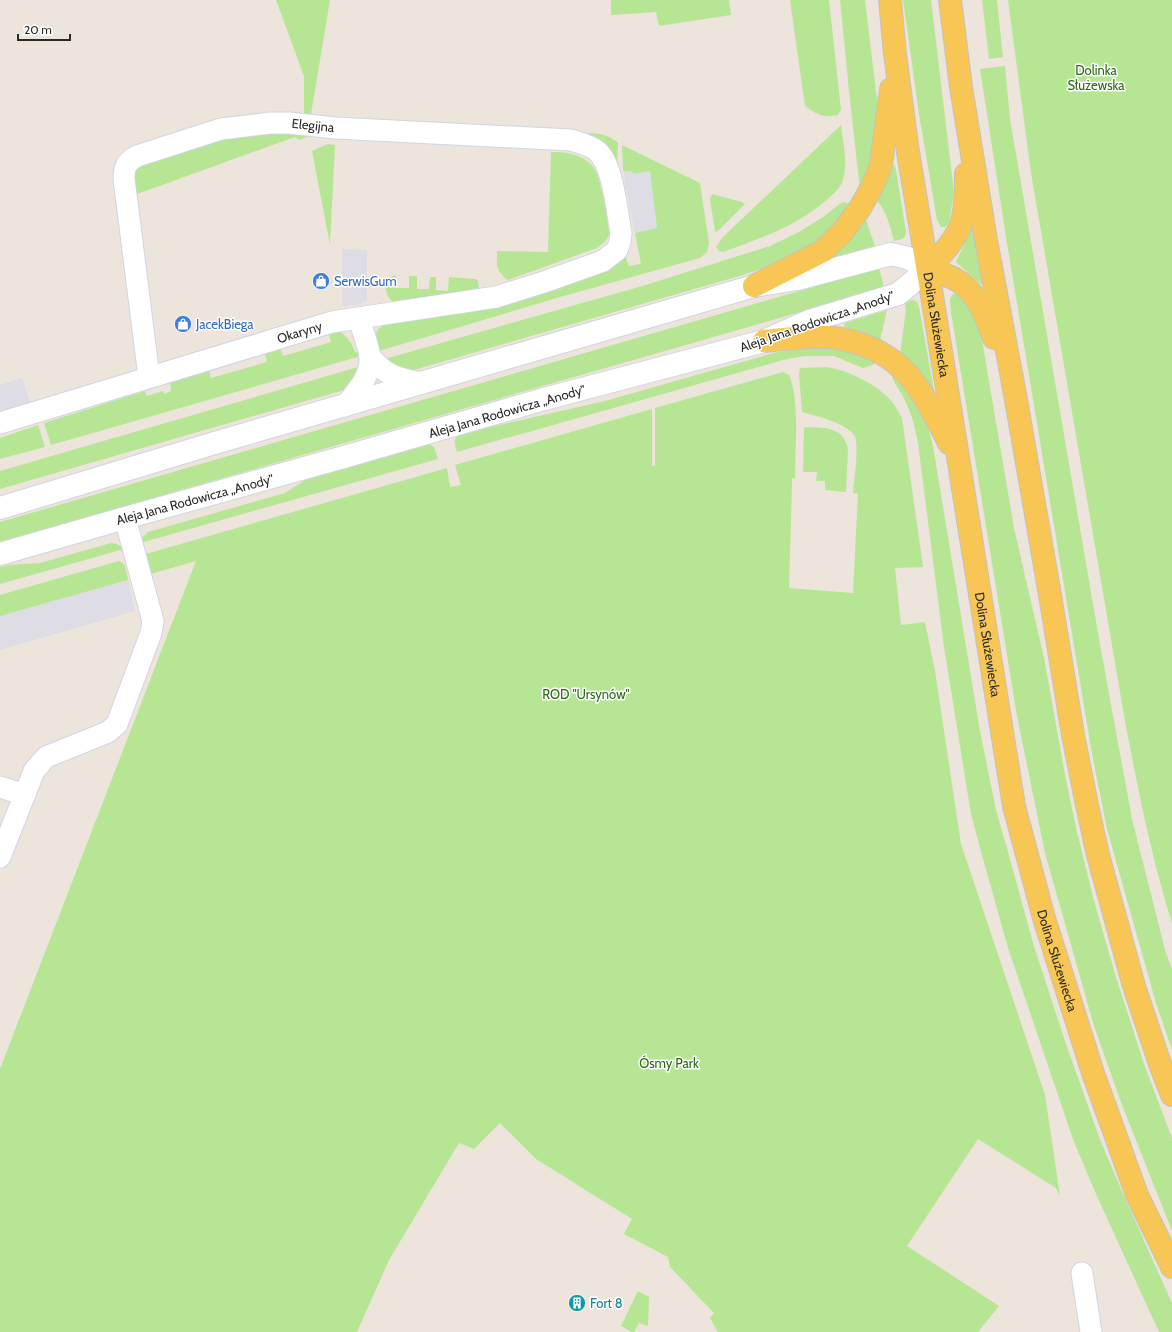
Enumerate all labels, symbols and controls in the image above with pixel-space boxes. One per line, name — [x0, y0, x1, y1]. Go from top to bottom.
scale bar — [18, 16, 70, 42]
text: 20 m — [24, 22, 52, 37]
park label: Dolinka Służewska — [1067, 62, 1125, 93]
street label: Elegijna — [291, 115, 336, 136]
shop icon: SerwisGum — [311, 271, 331, 291]
street label: Dolina Służewiecka — [920, 271, 953, 379]
place label: SerwisGum — [334, 273, 397, 289]
street label: Aleja Jana Rodowicza „Anody” — [737, 287, 897, 356]
shop icon: JacekBiega — [173, 314, 193, 334]
place label: JacekBiega — [195, 316, 254, 332]
street label: Okaryny — [275, 317, 324, 346]
street label: Aleja Jana Rodowicza „Anody” — [427, 381, 588, 442]
street label: Aleja Jana Rodowicza „Anody” — [114, 470, 276, 529]
street label: Dolina Służewiecka — [972, 591, 1004, 699]
park label: ROD "Ursynów" — [542, 686, 630, 702]
street label: Dolina Służewiecka — [1034, 908, 1081, 1014]
park label: Ósmy Park — [639, 1055, 699, 1071]
building icon: Fort 8 — [567, 1293, 587, 1313]
place label: Fort 8 — [590, 1295, 623, 1311]

